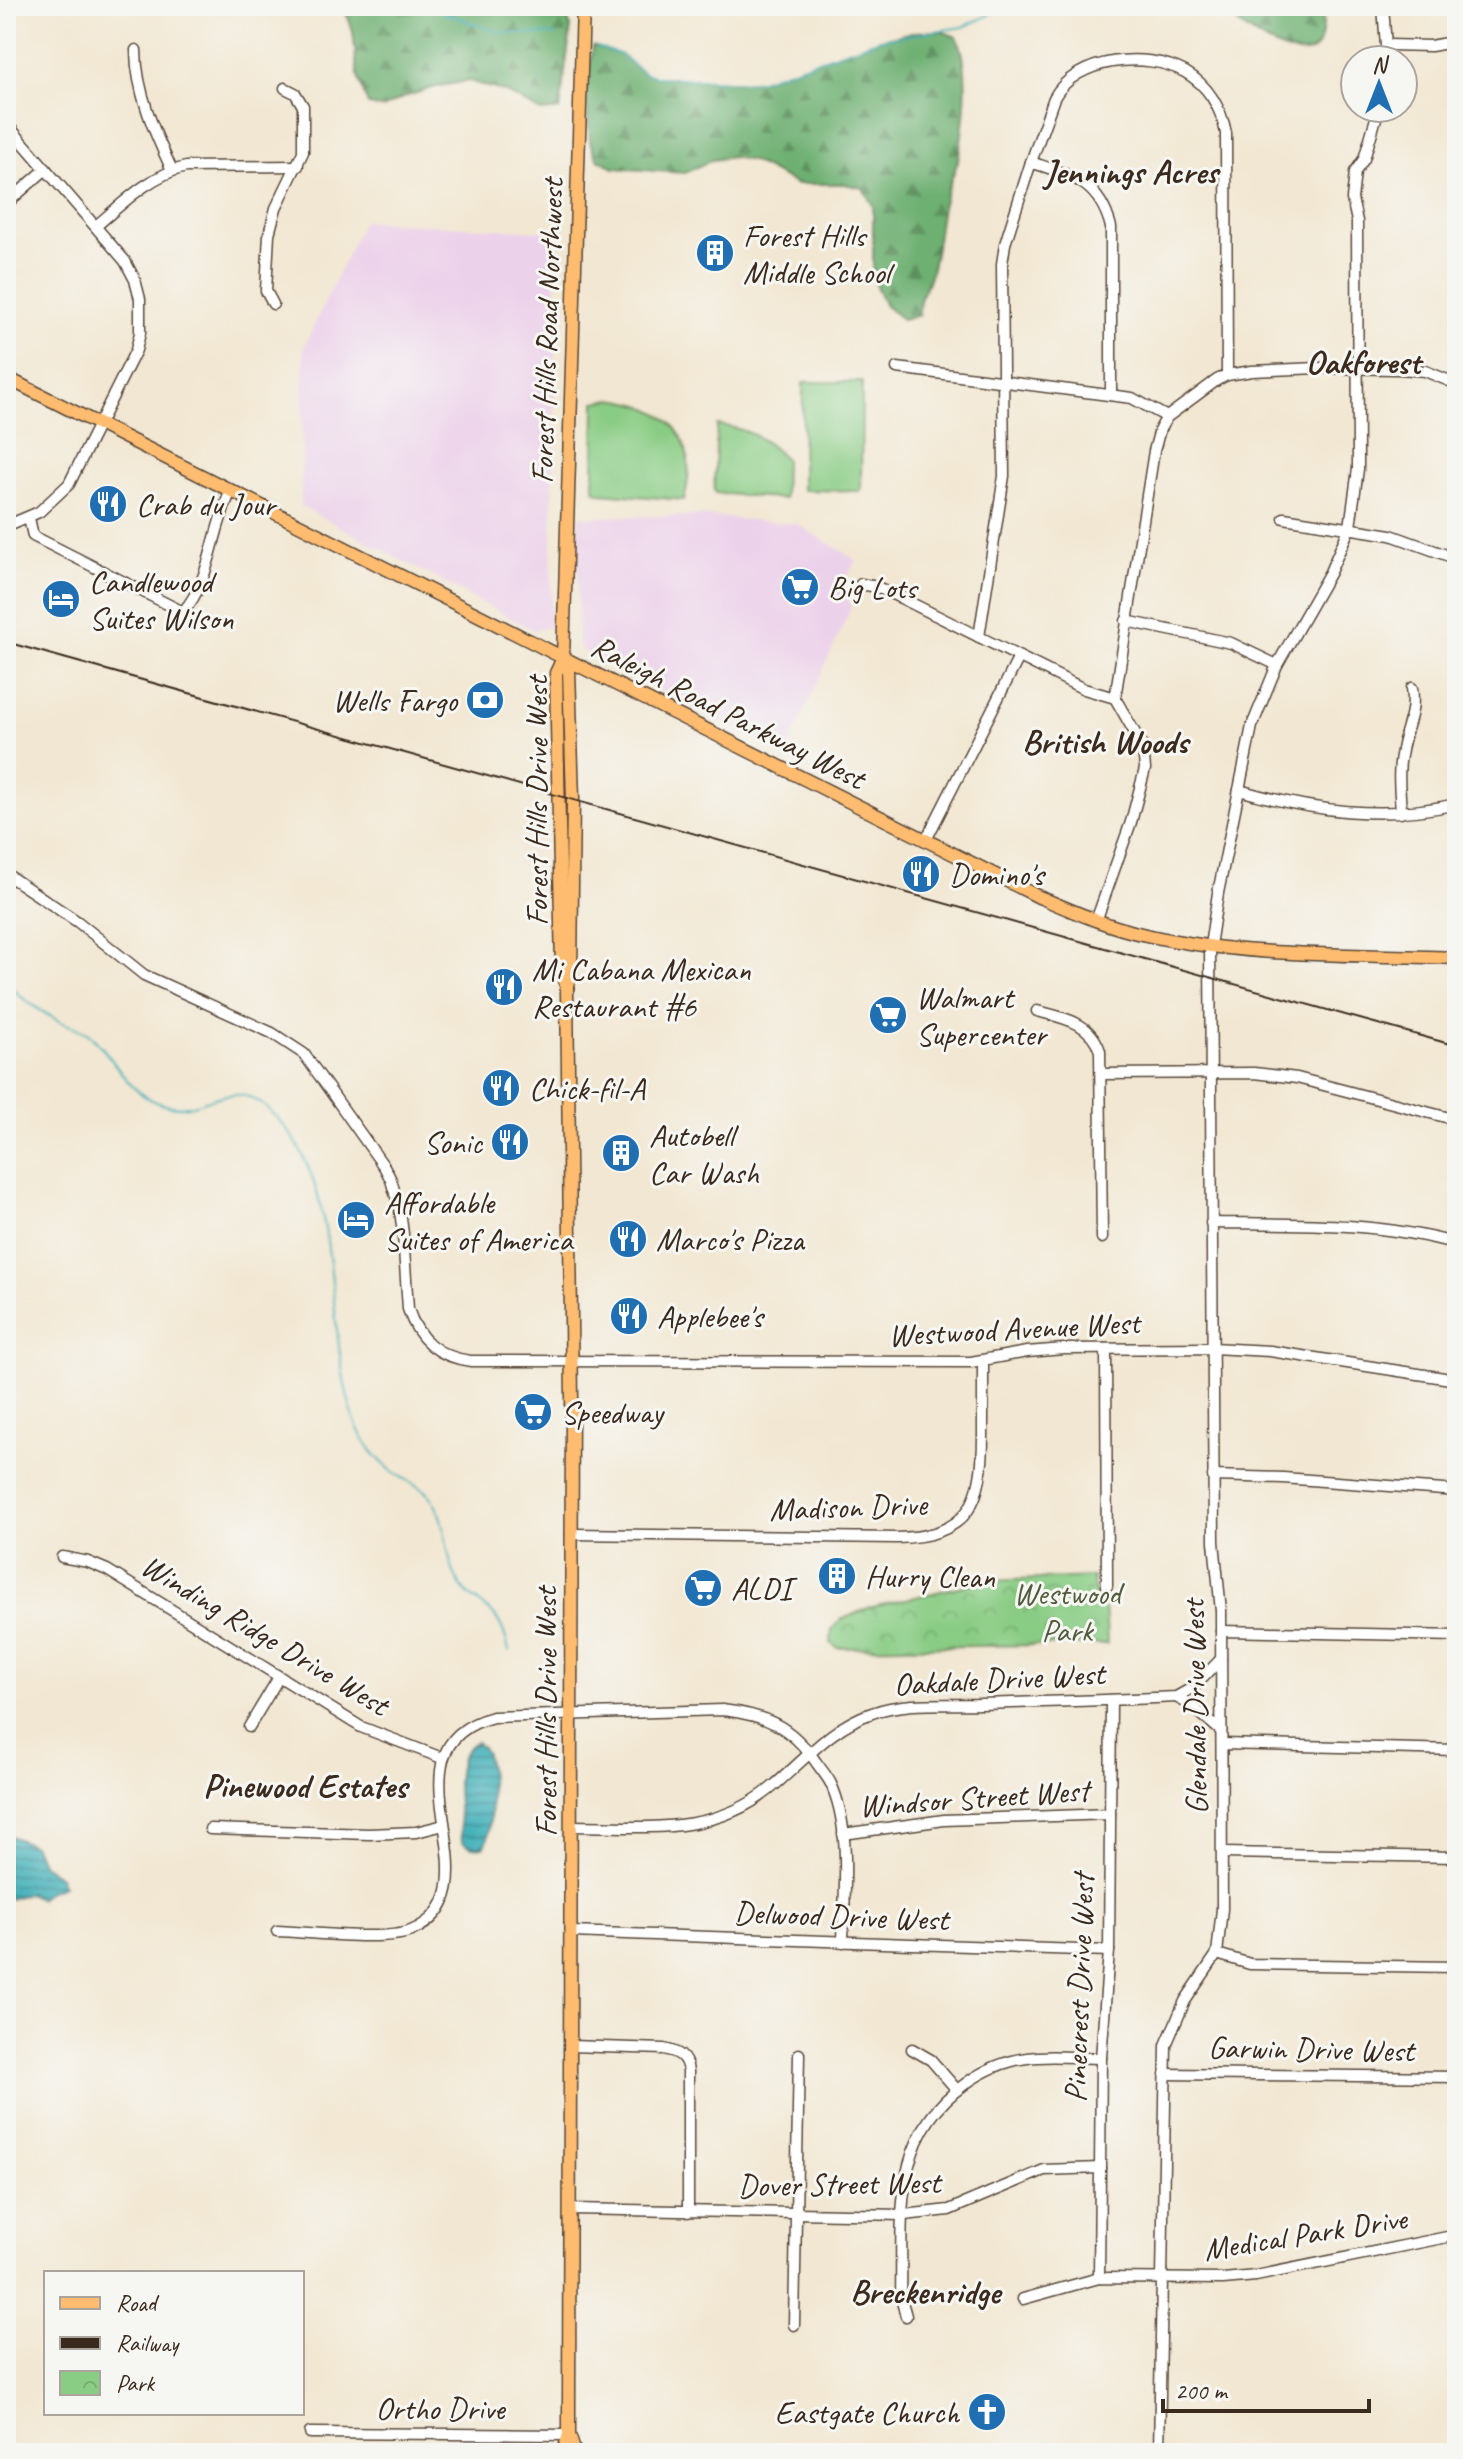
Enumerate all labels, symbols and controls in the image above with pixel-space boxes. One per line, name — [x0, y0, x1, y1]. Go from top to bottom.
north arrow — [1339, 44, 1419, 124]
text: N — [1372, 51, 1389, 79]
district label: Jennings Acres — [1042, 150, 1221, 193]
street label: Forest Hills Road Northwest — [521, 174, 573, 484]
place label: Forest Hills Middle School — [743, 215, 895, 293]
building icon: Forest Hills Middle School — [694, 232, 736, 274]
district label: Oakforest — [1306, 340, 1424, 383]
restaurant icon: Crab du Jour — [87, 483, 129, 525]
place label: Crab du Jour — [136, 484, 278, 525]
place label: Candlewood Suites Wilson — [89, 561, 234, 639]
supermarket icon: Big Lots — [779, 566, 821, 608]
place label: Big Lots — [828, 567, 920, 608]
hotel icon: Candlewood Suites Wilson — [40, 578, 82, 620]
street label: Raleigh Road Parkway West — [584, 625, 875, 800]
street label: Forest Hills Drive West — [516, 673, 557, 926]
bank icon: Wells Fargo — [464, 679, 506, 721]
place label: Wells Fargo — [332, 680, 459, 721]
district label: British Woods — [1022, 720, 1191, 763]
restaurant icon: Domino's — [900, 853, 942, 895]
place label: Domino's — [949, 854, 1046, 895]
place label: Mi Cabana Mexican Restaurant #6 — [532, 949, 751, 1027]
restaurant icon: Mi Cabana Mexican Restaurant #6 — [483, 966, 525, 1008]
place label: Walmart Supercenter — [916, 977, 1048, 1055]
supermarket icon: Walmart Supercenter — [867, 994, 909, 1036]
restaurant icon: Chick-fil-A — [480, 1067, 522, 1109]
place label: Chick-fil-A — [529, 1068, 647, 1109]
place label: Autobell Car Wash — [649, 1115, 759, 1193]
restaurant icon: Sonic — [489, 1121, 531, 1163]
place label: Sonic — [424, 1122, 484, 1163]
building icon: Autobell Car Wash — [600, 1132, 642, 1174]
place label: Affordable Suites of America — [384, 1182, 575, 1260]
hotel icon: Affordable Suites of America — [335, 1199, 377, 1241]
restaurant icon: Marco's Pizza — [607, 1218, 649, 1260]
place label: Marco's Pizza — [656, 1219, 806, 1260]
restaurant icon: Applebee's — [608, 1295, 650, 1337]
place label: Applebee's — [657, 1296, 766, 1337]
street label: Westwood Avenue West — [887, 1302, 1144, 1356]
supermarket icon: Speedway — [512, 1391, 554, 1433]
place label: Speedway — [561, 1392, 666, 1433]
street label: Madison Drive — [769, 1484, 930, 1530]
street label: Winding Ridge Drive West — [134, 1545, 399, 1727]
building icon: Hurry Clean — [816, 1555, 858, 1597]
place label: Hurry Clean — [865, 1556, 996, 1597]
supermarket icon: ALDI — [682, 1567, 724, 1609]
place label: ALDI — [731, 1568, 798, 1609]
park label: Westwood Park — [1014, 1573, 1125, 1651]
street label: Forest Hills Drive West — [525, 1584, 566, 1837]
street label: Glendale Drive West — [1173, 1596, 1217, 1815]
street label: Oakdale Drive West — [893, 1653, 1109, 1705]
district label: Pinewood Estates — [203, 1764, 410, 1807]
street label: Windsor Street West — [858, 1769, 1095, 1826]
street label: Pinecrest Drive West — [1055, 1869, 1104, 2103]
street label: Delwood Drive West — [733, 1892, 952, 1940]
street label: Garwin Drive West — [1208, 2027, 1418, 2071]
street label: Dover Street West — [738, 2162, 944, 2206]
street label: Medical Park Drive — [1201, 2197, 1412, 2270]
district label: Breckenridge — [850, 2270, 1003, 2313]
legend — [44, 2271, 304, 2415]
text: Road — [116, 2288, 160, 2318]
text: Railway — [116, 2328, 180, 2358]
scale bar — [1163, 2363, 1369, 2413]
text: Park — [116, 2368, 156, 2398]
text: 200 m — [1175, 2376, 1229, 2406]
street label: Ortho Drive — [376, 2388, 507, 2429]
church icon: Eastgate Church — [966, 2391, 1008, 2433]
place label: Eastgate Church — [775, 2392, 960, 2433]

